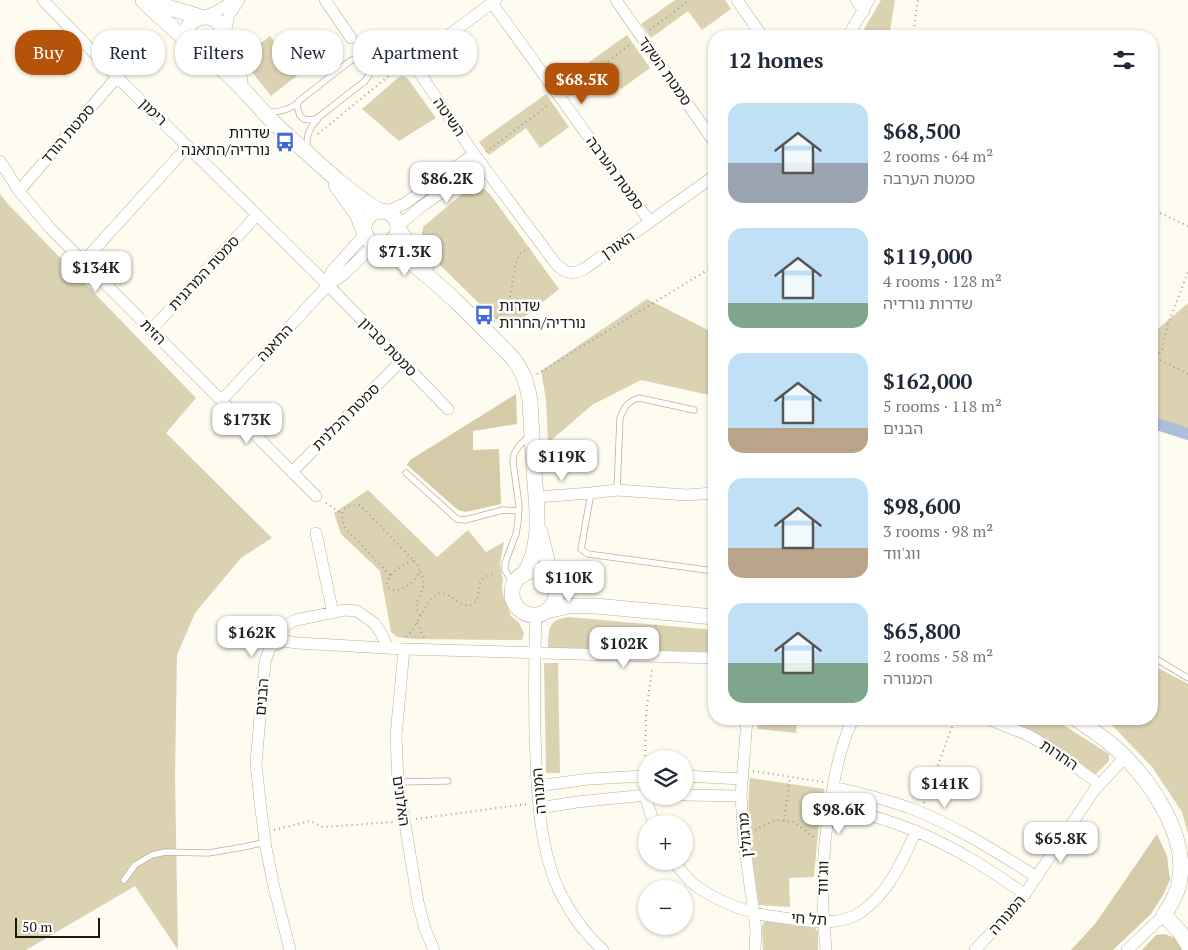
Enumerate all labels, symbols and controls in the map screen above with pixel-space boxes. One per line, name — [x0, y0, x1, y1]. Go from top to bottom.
chip: Buy — [15, 30, 82, 75]
chip: Rent — [92, 30, 165, 75]
chip: Filters — [175, 30, 262, 75]
chip: New — [272, 30, 343, 75]
chip: Apartment — [353, 30, 477, 75]
street label: סמטת השקד — [634, 32, 697, 109]
text: 12 homes — [728, 46, 824, 74]
icon: filters — [1110, 46, 1138, 74]
pin: $68.5K — [541, 62, 623, 105]
text: $68.5K — [556, 68, 608, 90]
street label: רימון — [135, 93, 172, 129]
street label: השיטה — [429, 93, 471, 140]
street label: סמטת הורד — [36, 99, 99, 167]
text: $68,500 — [883, 117, 961, 145]
place label: שדרות נורדיה/התאנה — [181, 122, 270, 159]
icon: home — [768, 123, 828, 183]
bus stop icon: שדרות נורדיה/התאנה — [274, 131, 296, 153]
street label: סמטת הערבה — [582, 132, 649, 213]
text: 2 rooms · 64 m² — [883, 145, 993, 167]
pin: $86.2K — [406, 162, 488, 204]
text: $86.2K — [421, 167, 473, 189]
text: סמטת הערבה — [883, 167, 975, 189]
street label: האורן — [597, 226, 638, 263]
street label: סמטת המרגנית — [163, 231, 243, 314]
pin: $71.3K — [364, 234, 446, 277]
text: $71.3K — [379, 240, 431, 262]
text: $119,000 — [883, 242, 972, 270]
icon: home — [768, 248, 828, 308]
pin: $134K — [61, 250, 131, 293]
text: $134K — [72, 256, 120, 278]
text: 4 rooms · 128 m² — [883, 270, 1002, 292]
text: שדרות נורדיה — [883, 292, 973, 314]
place label: שדרות נורדיה/החרות — [499, 295, 586, 332]
bus stop icon: שדרות נורדיה/החרות — [473, 304, 495, 326]
street label: סמטת סביון — [355, 312, 422, 380]
street label: הזית — [136, 314, 171, 349]
street label: התאנה — [252, 319, 297, 365]
text: $162,000 — [883, 367, 972, 395]
icon: home — [768, 373, 828, 433]
street label: סמטת הכלנית — [307, 378, 383, 454]
text: 5 rooms · 118 m² — [883, 395, 1002, 417]
pin: $173K — [212, 402, 282, 445]
text: $173K — [223, 408, 271, 430]
text: הבנים — [883, 417, 923, 439]
pin: $119K — [527, 440, 597, 482]
text: $119K — [538, 445, 586, 467]
text: $98,600 — [883, 492, 961, 520]
icon: home — [768, 498, 828, 558]
text: 3 rooms · 98 m² — [883, 520, 993, 542]
text: ווג'ווד — [883, 542, 920, 564]
pin: $110K — [534, 560, 604, 603]
text: $110K — [545, 566, 593, 588]
pin: $162K — [217, 616, 287, 658]
text: $65,800 — [883, 617, 961, 645]
text: $162K — [228, 621, 276, 643]
icon: home — [768, 623, 828, 683]
pin: $102K — [589, 626, 659, 669]
text: $102K — [600, 632, 648, 654]
text: 2 rooms · 58 m² — [883, 645, 993, 667]
text: המנורה — [883, 667, 933, 689]
street label: הבנים — [249, 677, 273, 717]
street label: החרות — [1037, 734, 1083, 774]
map controls — [638, 750, 693, 935]
button: layers — [638, 750, 693, 805]
pin: $141K — [910, 766, 980, 809]
street label: המנורה — [526, 767, 550, 815]
text: $141K — [921, 772, 969, 794]
street label: האלונים — [389, 774, 415, 827]
pin: $98.6K — [798, 792, 880, 835]
text: $98.6K — [813, 798, 865, 820]
street label: מרגולין — [732, 812, 756, 858]
button: + — [638, 815, 693, 870]
pin: $65.8K — [1020, 822, 1102, 864]
text: $65.8K — [1035, 827, 1087, 849]
street label: ווג'ווד — [811, 860, 833, 896]
button: − — [638, 880, 693, 935]
street label: המנורה — [983, 890, 1029, 938]
street label: תל חי — [790, 907, 828, 929]
scale bar — [15, 915, 100, 938]
text: 50 m — [22, 917, 52, 936]

